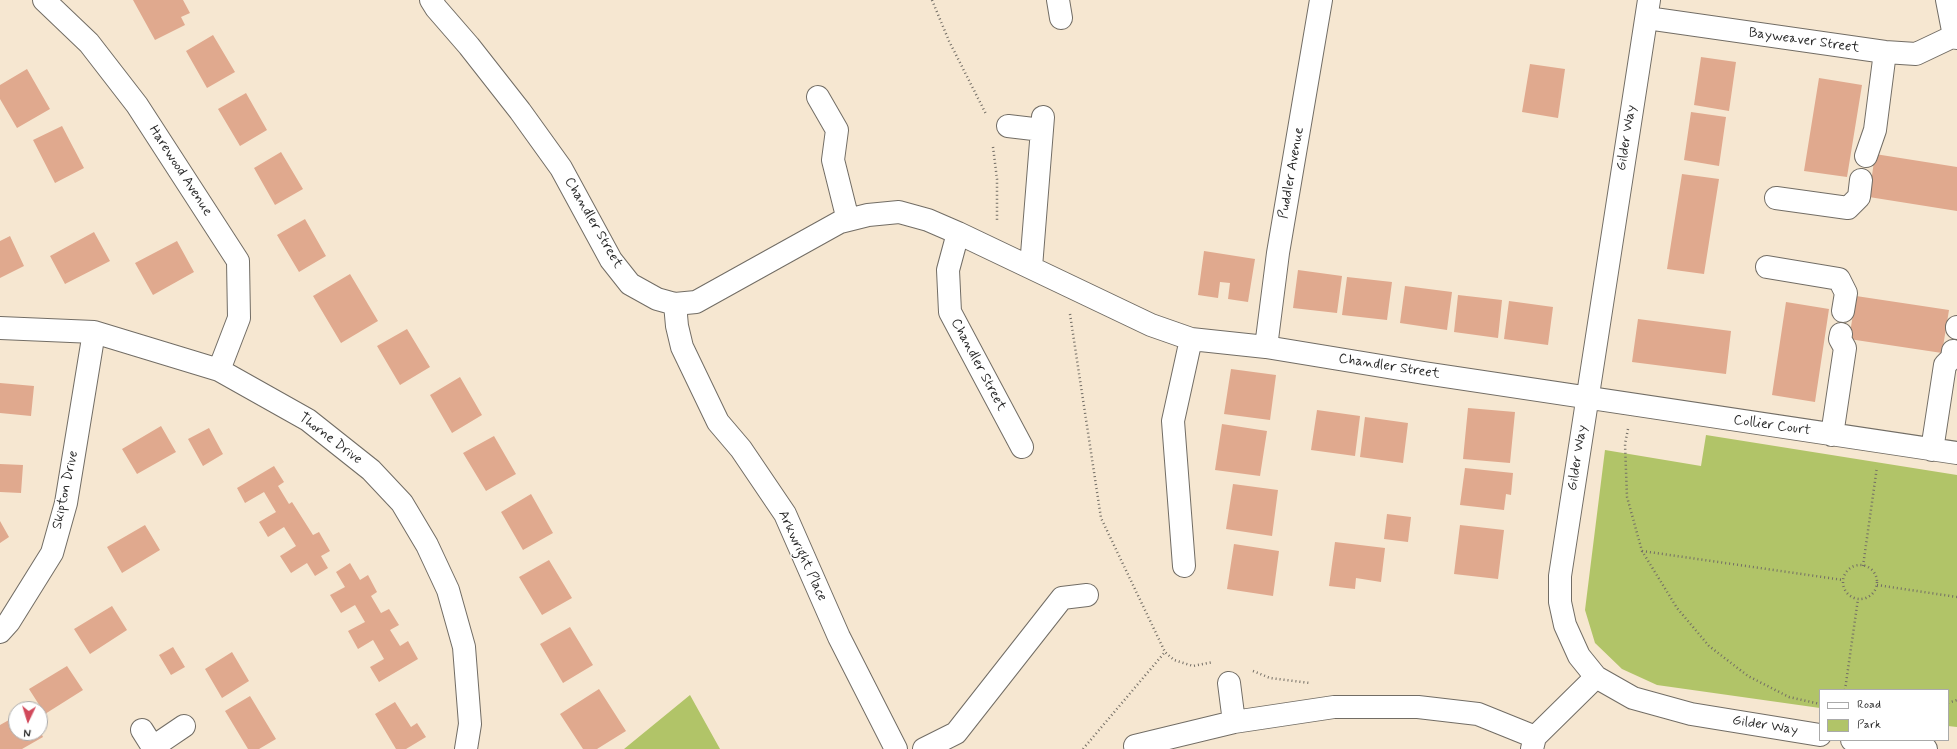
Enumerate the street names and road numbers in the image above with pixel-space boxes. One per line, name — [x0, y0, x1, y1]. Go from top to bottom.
street label: Bayweaver Street — [1748, 25, 1860, 57]
street label: Gilder Way — [1614, 104, 1640, 172]
street label: Harewood Avenue — [144, 123, 216, 219]
street label: Puddler Avenue — [1276, 126, 1308, 220]
street label: Chandler Street — [560, 174, 626, 272]
street label: Chandler Street — [947, 316, 1009, 414]
street label: Chandler Street — [1337, 351, 1441, 383]
street label: Thorne Drive — [295, 410, 365, 468]
street label: Collier Court — [1732, 412, 1812, 440]
street label: Gilder Way — [1565, 424, 1591, 492]
street label: Skipton Drive — [49, 449, 83, 531]
street label: Arkwright Place — [774, 508, 830, 604]
street label: Gilder Way — [1731, 713, 1799, 739]

